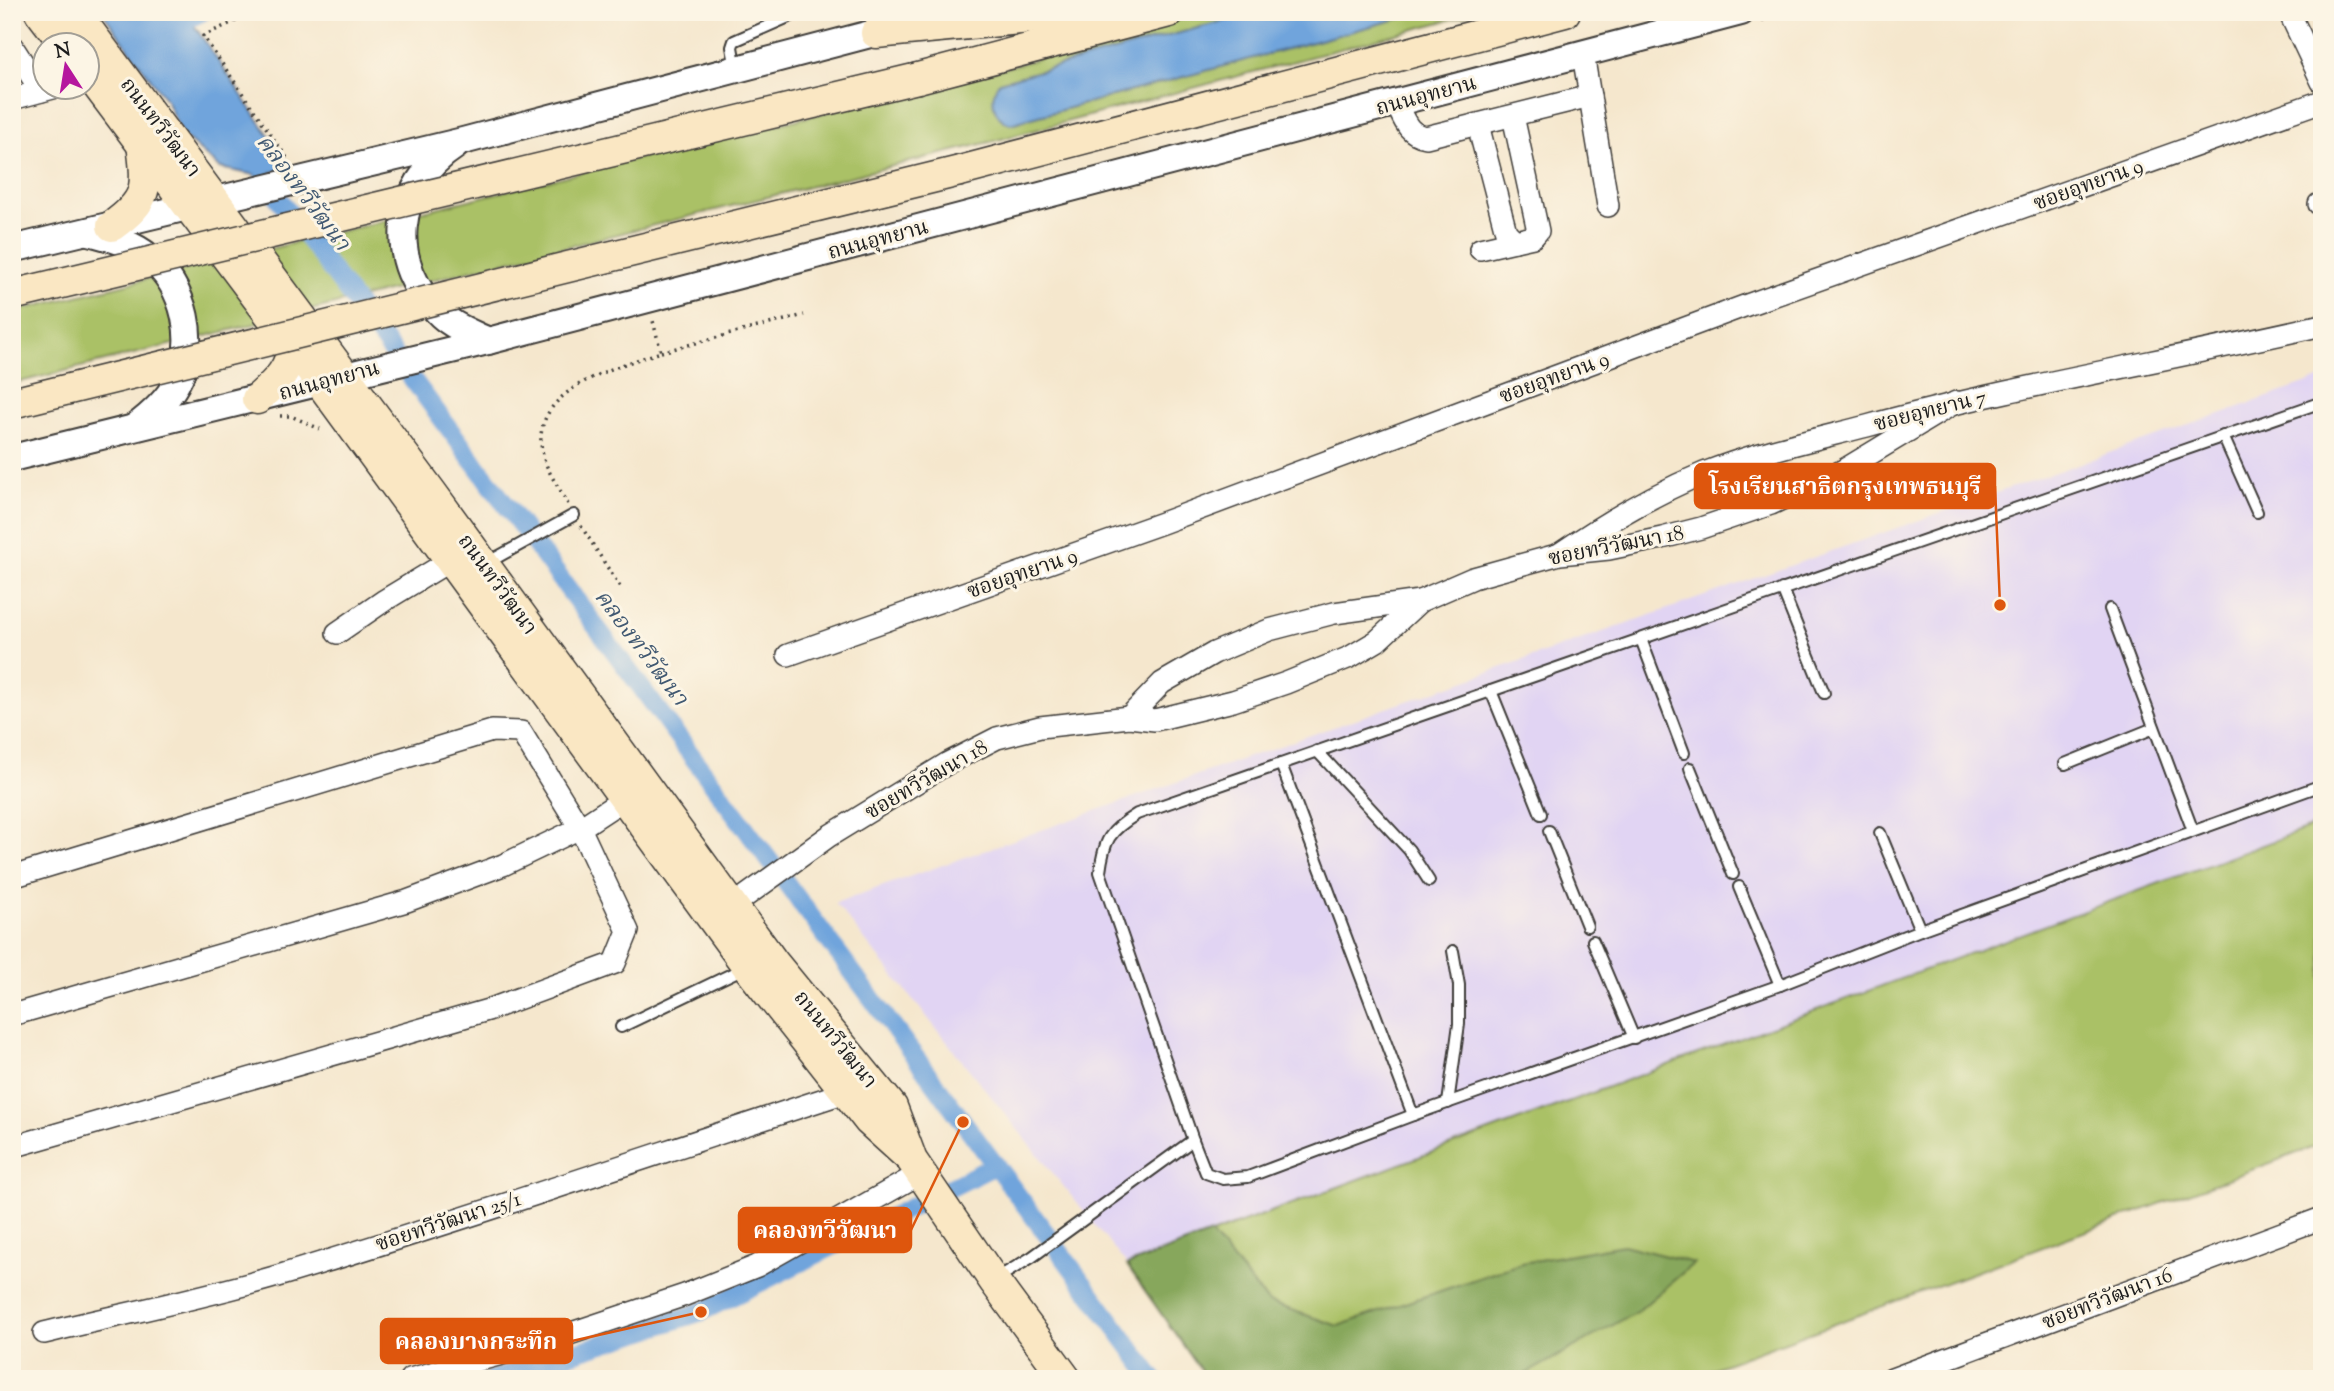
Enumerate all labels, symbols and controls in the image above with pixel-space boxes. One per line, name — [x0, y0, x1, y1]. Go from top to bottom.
north arrow — [32, 32, 102, 102]
text: N — [53, 37, 73, 67]
street label: ถนนอุทยาน — [1373, 69, 1480, 125]
street label: ถนนทวีวัฒนา — [112, 72, 207, 185]
water label: คลองทวีวัฒนา — [247, 128, 357, 259]
street label: ซอยอุทยาน 9 — [2030, 152, 2148, 220]
street label: ถนนอุทยาน — [825, 213, 932, 269]
street label: ซอยอุทยาน 9 — [1496, 345, 1614, 413]
street label: ถนนอุทยาน — [276, 354, 383, 410]
street label: ซอยอุทยาน 7 — [1871, 383, 1990, 440]
callout: โรงเรียนสาธิตกรุงเทพธนบุรี — [1695, 464, 1995, 508]
text: โรงเรียนสาธิตกรุงเทพธนบุรี — [1708, 470, 1981, 505]
street label: ซอยทวีวัฒนา 18 — [1546, 519, 1687, 575]
street label: ถนนทวีวัฒนา — [449, 528, 543, 642]
street label: ซอยอุทยาน 9 — [963, 542, 1082, 608]
water label: คลองทวีวัฒนา — [585, 583, 695, 714]
street label: ซอยทวีวัฒนา 18 — [860, 733, 994, 828]
street label: ถนนทวีวัฒนา — [786, 985, 883, 1096]
street label: ซอยทวีวัฒนา 25/1 — [372, 1185, 525, 1261]
callout: คลองทวีวัฒนา — [739, 1208, 911, 1252]
text: คลองทวีวัฒนา — [753, 1216, 897, 1249]
street label: ซอยทวีวัฒนา 16 — [2038, 1261, 2177, 1339]
callout: คลองบางกระทึก — [381, 1319, 572, 1363]
text: คลองบางกระทึก — [395, 1327, 557, 1360]

